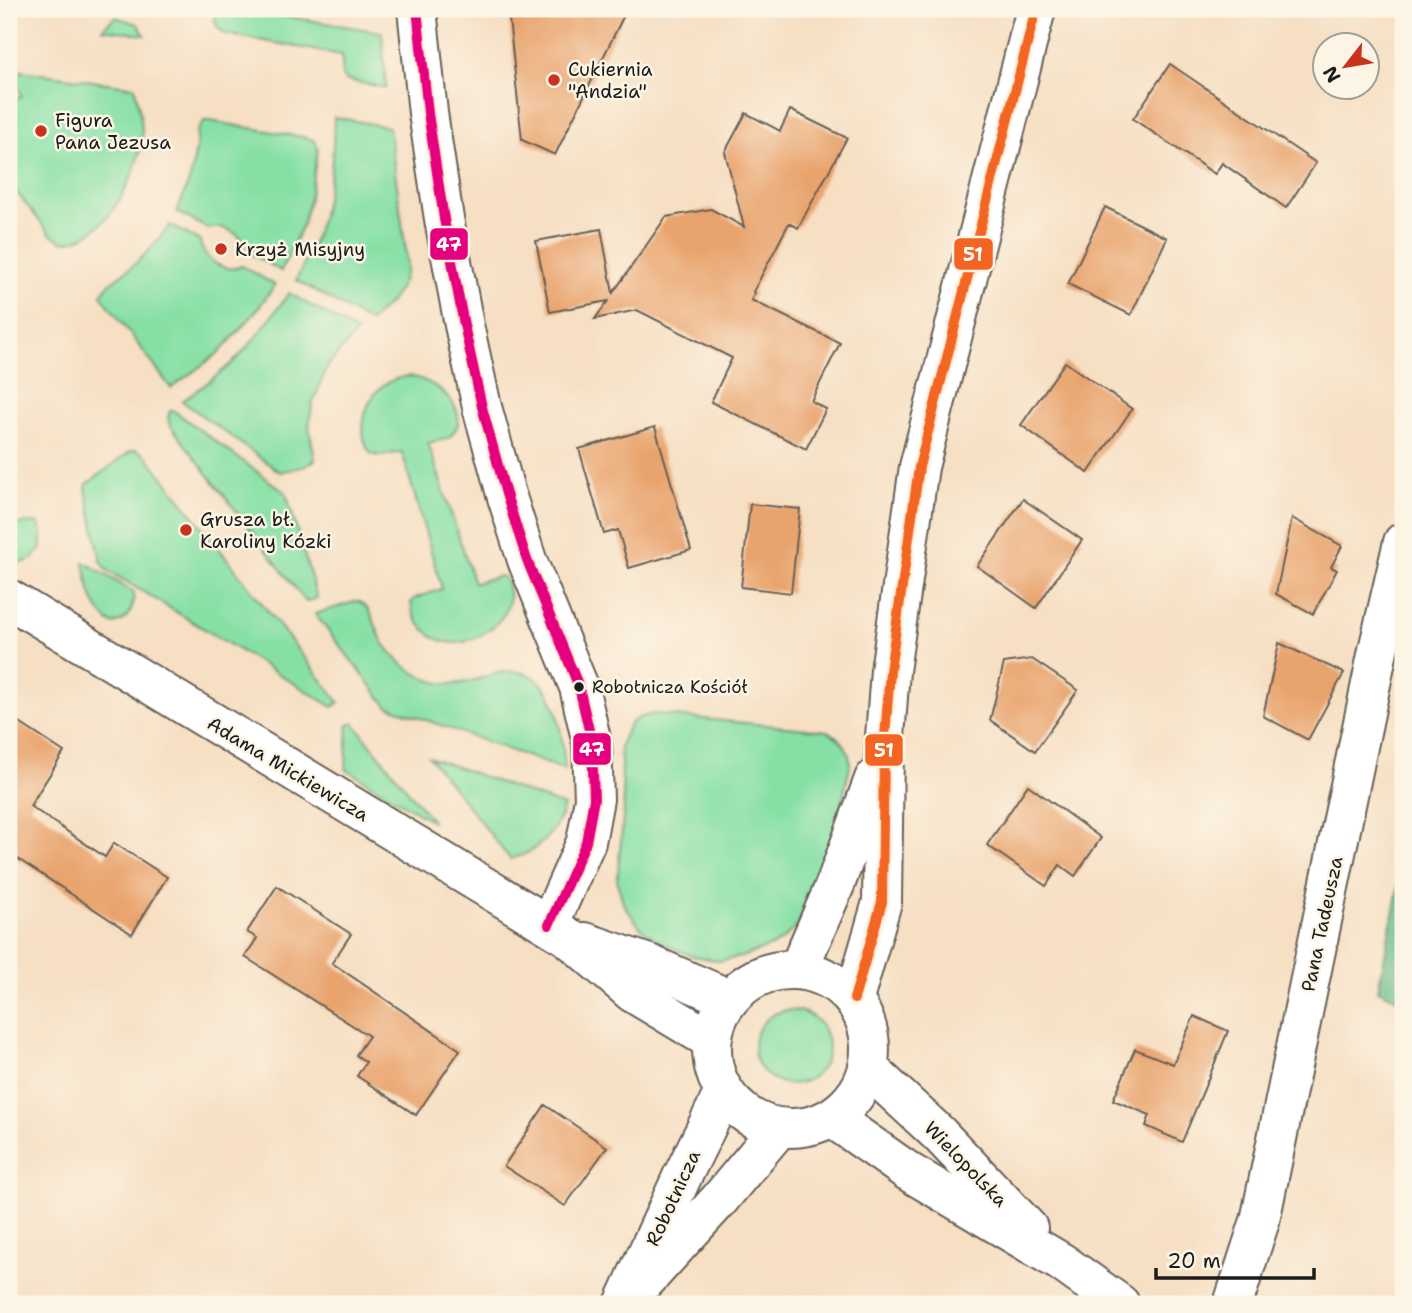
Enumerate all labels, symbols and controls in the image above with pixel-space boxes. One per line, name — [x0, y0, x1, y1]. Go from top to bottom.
north arrow — [1310, 32, 1380, 102]
place label: Cukiernia "Andzia" — [568, 57, 653, 104]
text: N — [1317, 62, 1346, 87]
marker: Cukiernia "Andzia" — [546, 72, 562, 88]
place label: Figura Pana Jezusa — [55, 108, 171, 155]
marker: Figura Pana Jezusa — [33, 123, 49, 139]
line badge: 47 — [429, 227, 469, 261]
text: 47 — [436, 232, 462, 257]
place label: Krzyż Misyjny — [235, 237, 365, 262]
line badge: 51 — [953, 237, 994, 271]
marker: Krzyż Misyjny — [213, 241, 229, 257]
text: 51 — [963, 242, 983, 267]
place label: Grusza bł. Karoliny Kózki — [200, 507, 332, 554]
marker: Grusza bł. Karoliny Kózki — [178, 522, 194, 538]
place label: Robotnicza Kościół — [592, 676, 748, 698]
marker: Robotnicza Kościół — [572, 680, 586, 694]
street label: Adama Mickiewicza — [203, 711, 374, 827]
line badge: 47 — [572, 732, 612, 766]
line badge: 51 — [864, 733, 904, 767]
text: 47 — [579, 737, 605, 762]
text: 51 — [874, 738, 894, 763]
street label: Pana Tadeusza — [1295, 854, 1349, 994]
street label: Wielopolska — [919, 1116, 1013, 1212]
street label: Robotnicza — [640, 1146, 706, 1250]
scale bar — [1156, 1236, 1314, 1280]
text: 20 m — [1167, 1247, 1221, 1275]

